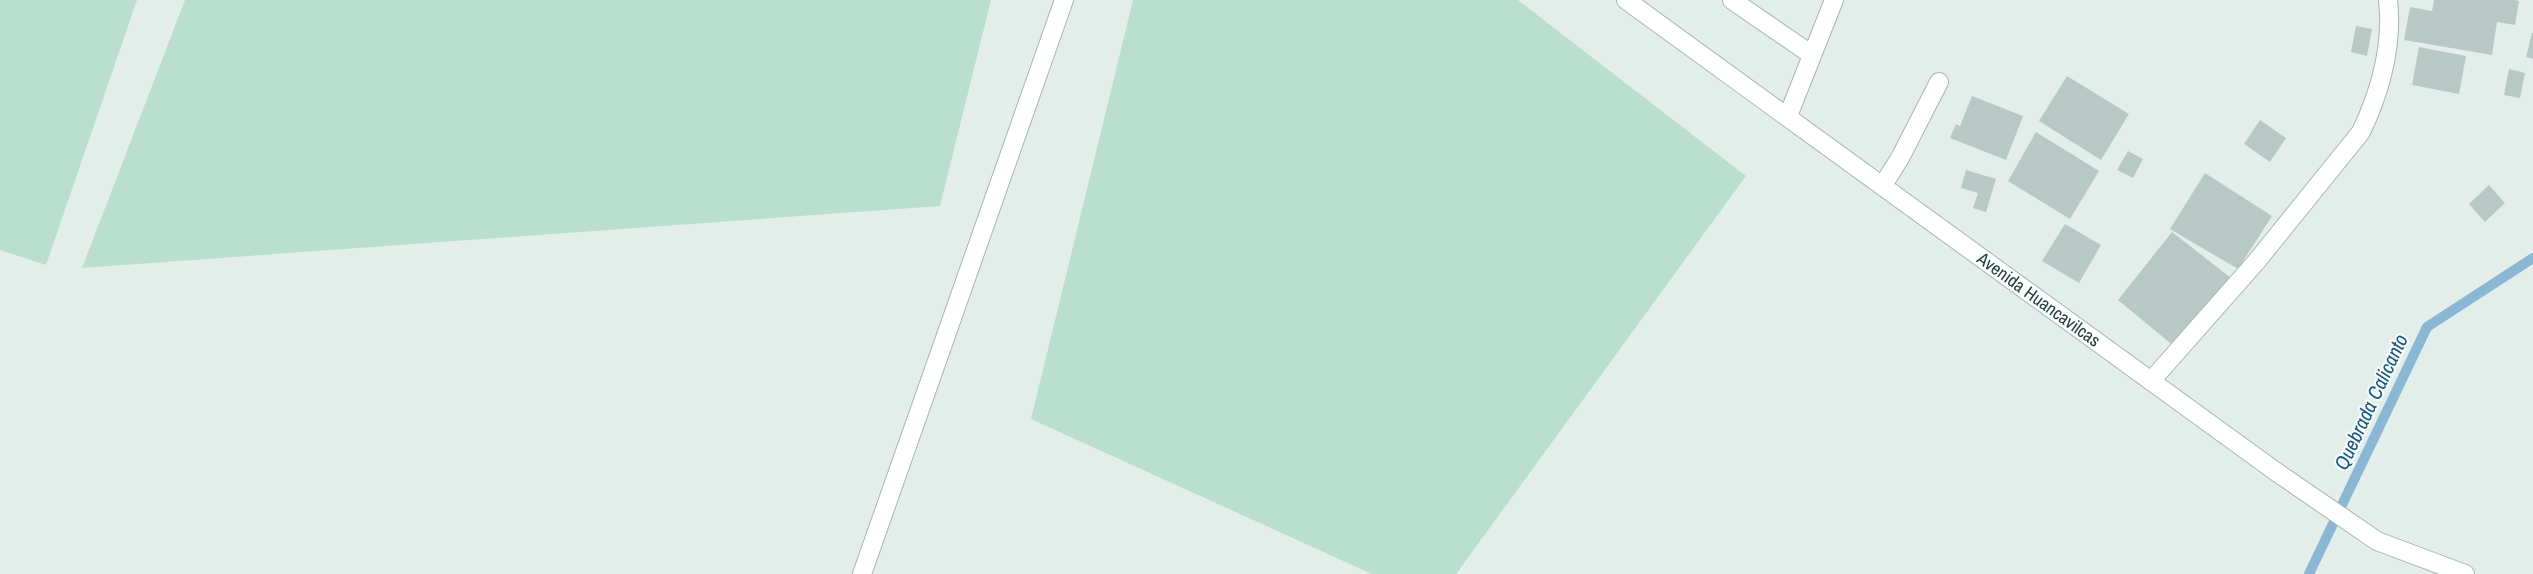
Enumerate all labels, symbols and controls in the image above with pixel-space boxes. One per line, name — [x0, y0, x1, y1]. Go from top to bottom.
street label: Avenida Huancavilcas — [1971, 245, 2106, 352]
water label: Quebrada Calicanto — [2327, 330, 2414, 474]

